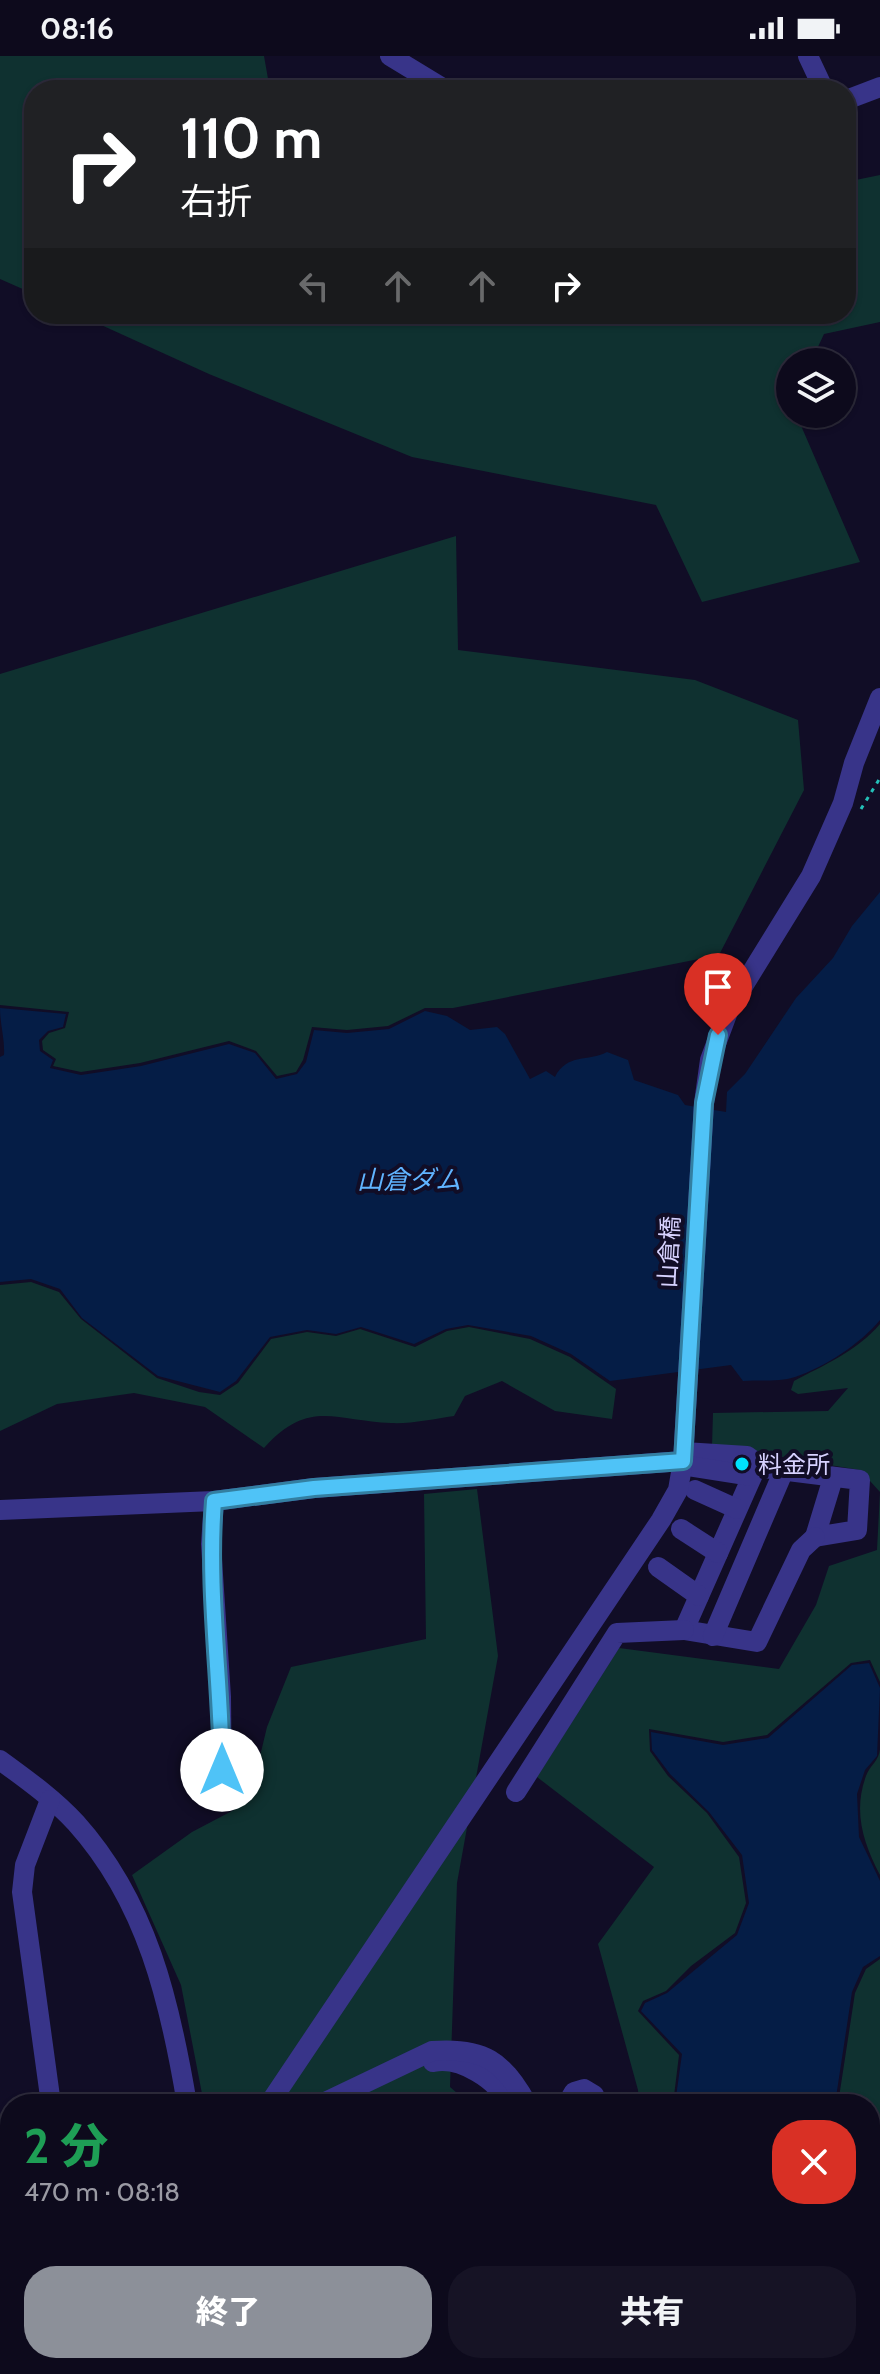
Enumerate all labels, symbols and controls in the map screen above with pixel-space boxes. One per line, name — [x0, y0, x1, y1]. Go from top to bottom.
text: 08:16 — [40, 10, 114, 47]
text: 110 m — [180, 104, 322, 172]
icon: right — [48, 112, 152, 216]
text: 右折 — [180, 179, 252, 223]
icon: left — [292, 264, 336, 308]
icon: ahead — [376, 264, 420, 308]
icon: ahead — [460, 264, 504, 308]
icon: right — [544, 264, 588, 308]
map controls — [776, 348, 856, 428]
button: layers — [776, 348, 856, 428]
pin — [684, 953, 752, 1035]
icon: arrive — [696, 965, 740, 1009]
water label: 山倉ダム — [357, 1164, 461, 1196]
street label: 山倉橋 — [653, 1215, 685, 1289]
place label: 料金所 — [758, 1450, 830, 1479]
marker: 料金所 — [733, 1455, 751, 1473]
position arrow — [180, 1728, 264, 1812]
text: 2 分 — [24, 2117, 108, 2175]
button: close — [772, 2120, 856, 2204]
text: 470 m · 08:18 — [24, 2176, 180, 2208]
button: 終了 — [24, 2266, 432, 2358]
button: 共有 — [448, 2266, 856, 2358]

